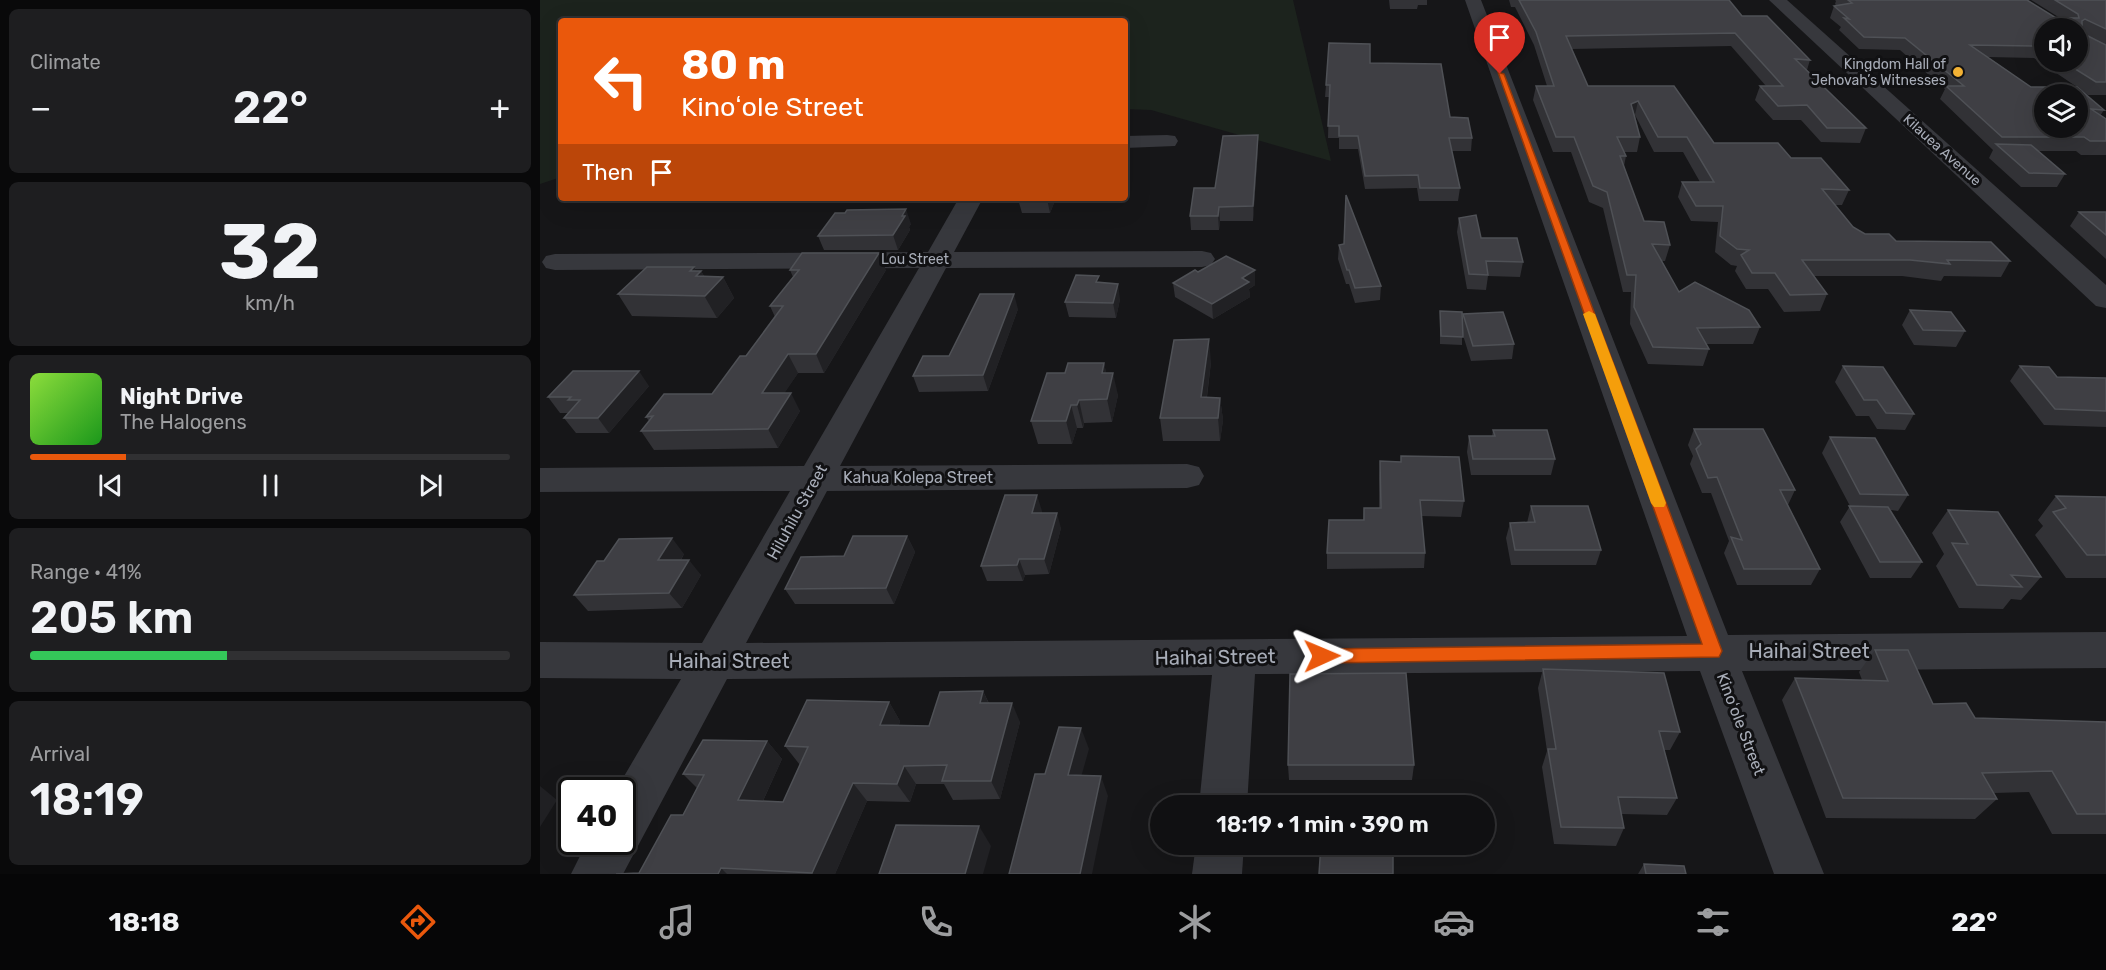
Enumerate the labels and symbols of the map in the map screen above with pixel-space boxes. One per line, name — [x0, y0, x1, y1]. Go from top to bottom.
pin — [1474, 12, 1525, 74]
place label: Kingdom Hall of Jehovah’s Witnesses — [1811, 56, 1947, 89]
marker: Kingdom Hall of Jehovah’s Witnesses — [1951, 65, 1965, 79]
street label: Kilauea Avenue — [1900, 111, 1985, 190]
street label: Lou Street — [881, 251, 950, 268]
street label: Hiluhilu Street — [763, 461, 831, 563]
street label: Kahua Kolepa Street — [843, 468, 993, 487]
position arrow — [1290, 624, 1354, 688]
street label: Haihai Street — [1749, 639, 1870, 663]
street label: Haihai Street — [1154, 644, 1276, 670]
street label: Haihai Street — [669, 649, 790, 673]
street label: Kinoʻole Street — [1713, 670, 1769, 778]
speed limit sign: 40 — [558, 777, 636, 855]

